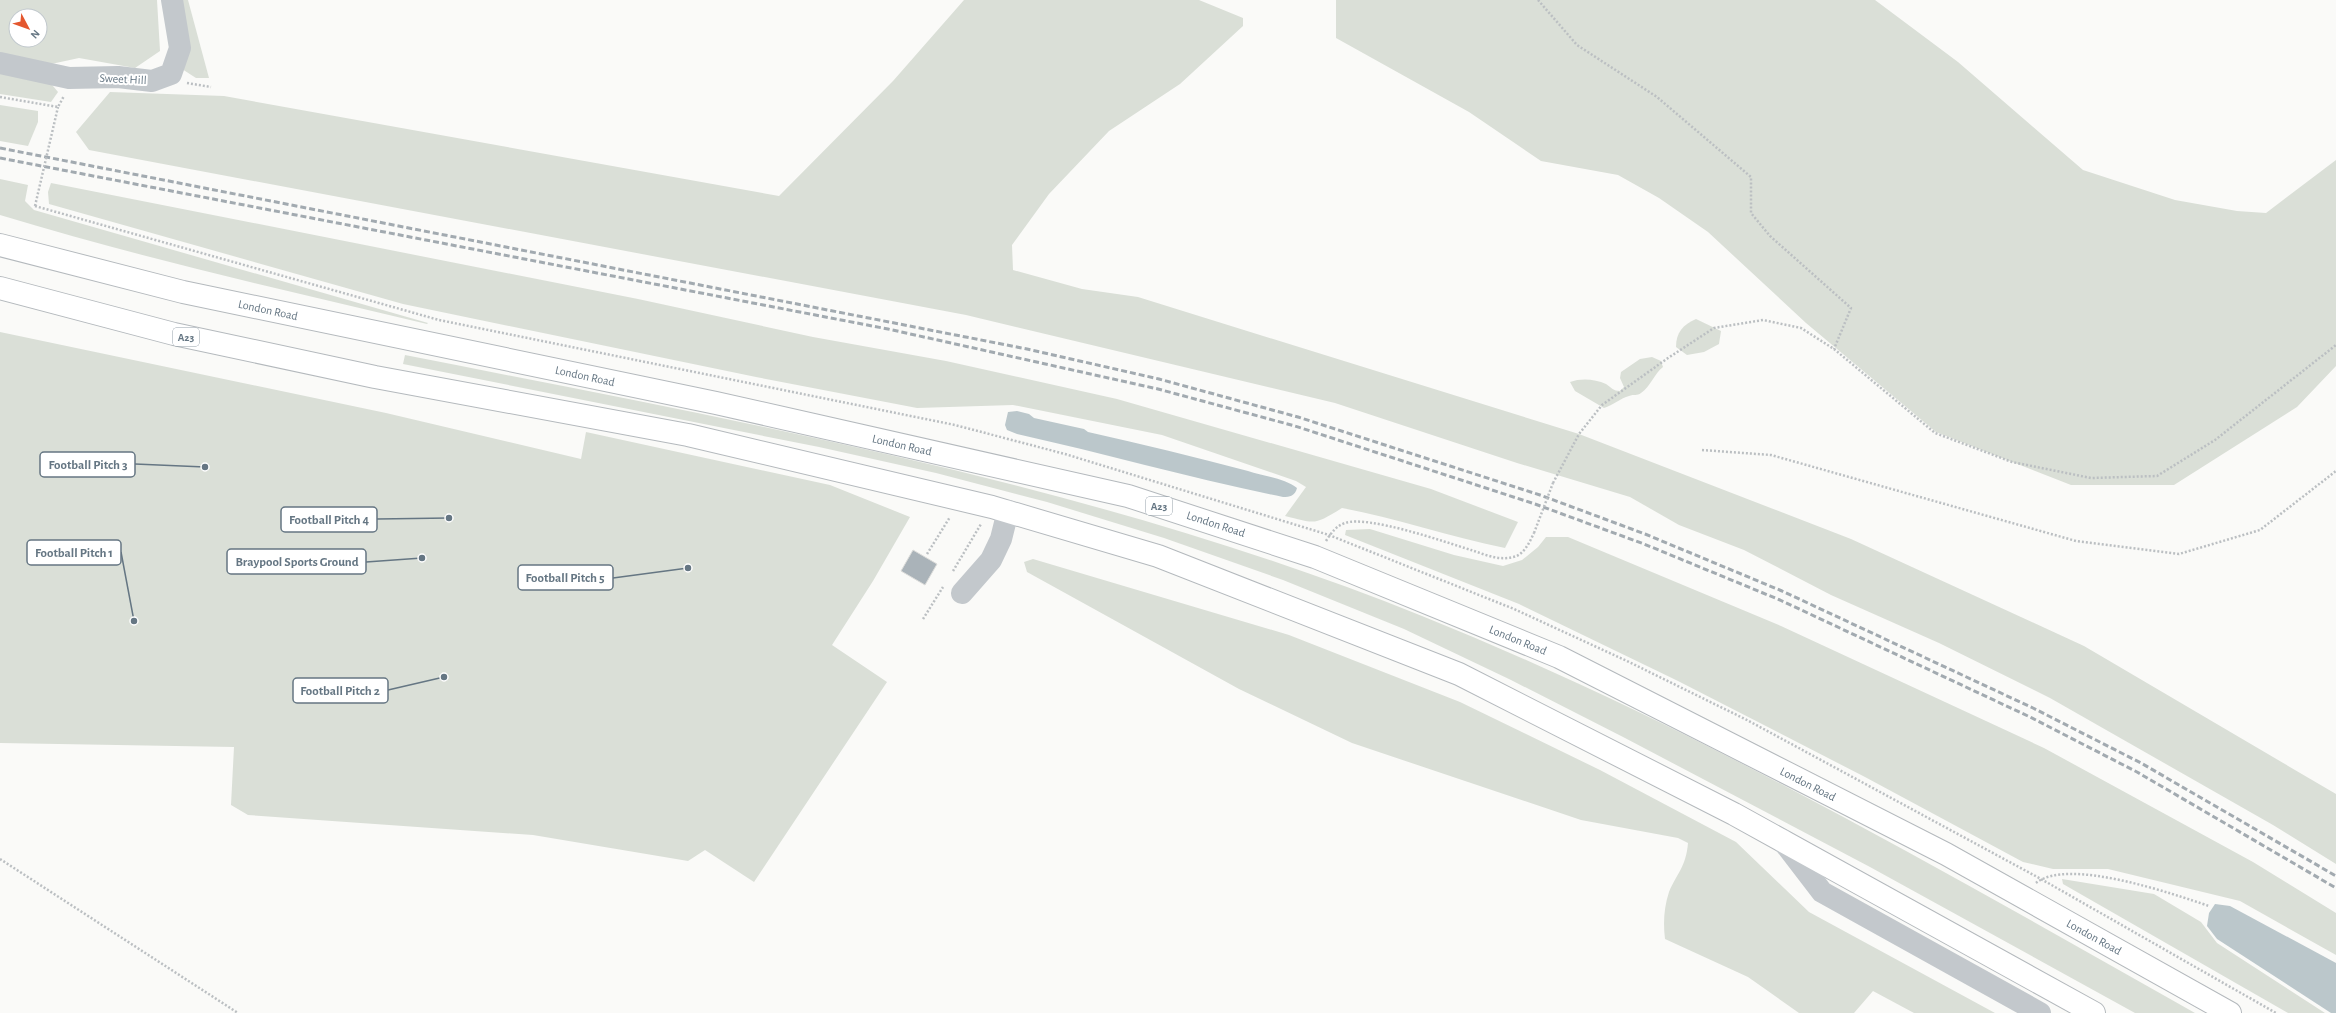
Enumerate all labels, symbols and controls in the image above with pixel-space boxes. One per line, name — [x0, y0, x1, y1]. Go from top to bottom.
north arrow — [8, 8, 48, 48]
text: N — [29, 28, 42, 41]
street label: Sweet Hill — [99, 72, 147, 86]
street label: London Road — [237, 298, 299, 322]
road number: A23 — [173, 328, 199, 346]
street label: London Road — [554, 364, 616, 388]
street label: London Road — [871, 432, 933, 458]
callout: Football Pitch 3 — [40, 452, 135, 477]
text: Football Pitch 3 — [48, 459, 128, 472]
road number: A23 — [1146, 497, 1172, 515]
callout: Football Pitch 4 — [281, 507, 377, 532]
street label: London Road — [1185, 509, 1247, 539]
text: Football Pitch 4 — [289, 514, 369, 527]
callout: Football Pitch 1 — [27, 540, 121, 565]
text: Football Pitch 1 — [35, 547, 113, 560]
callout: Braypool Sports Ground — [227, 549, 366, 574]
text: Braypool Sports Ground — [235, 556, 359, 569]
callout: Football Pitch 5 — [518, 565, 613, 590]
text: Football Pitch 5 — [525, 572, 605, 585]
street label: London Road — [1488, 623, 1548, 657]
callout: Football Pitch 2 — [293, 678, 388, 703]
text: Football Pitch 2 — [300, 685, 380, 698]
street label: London Road — [1778, 765, 1838, 803]
street label: London Road — [2064, 917, 2124, 957]

